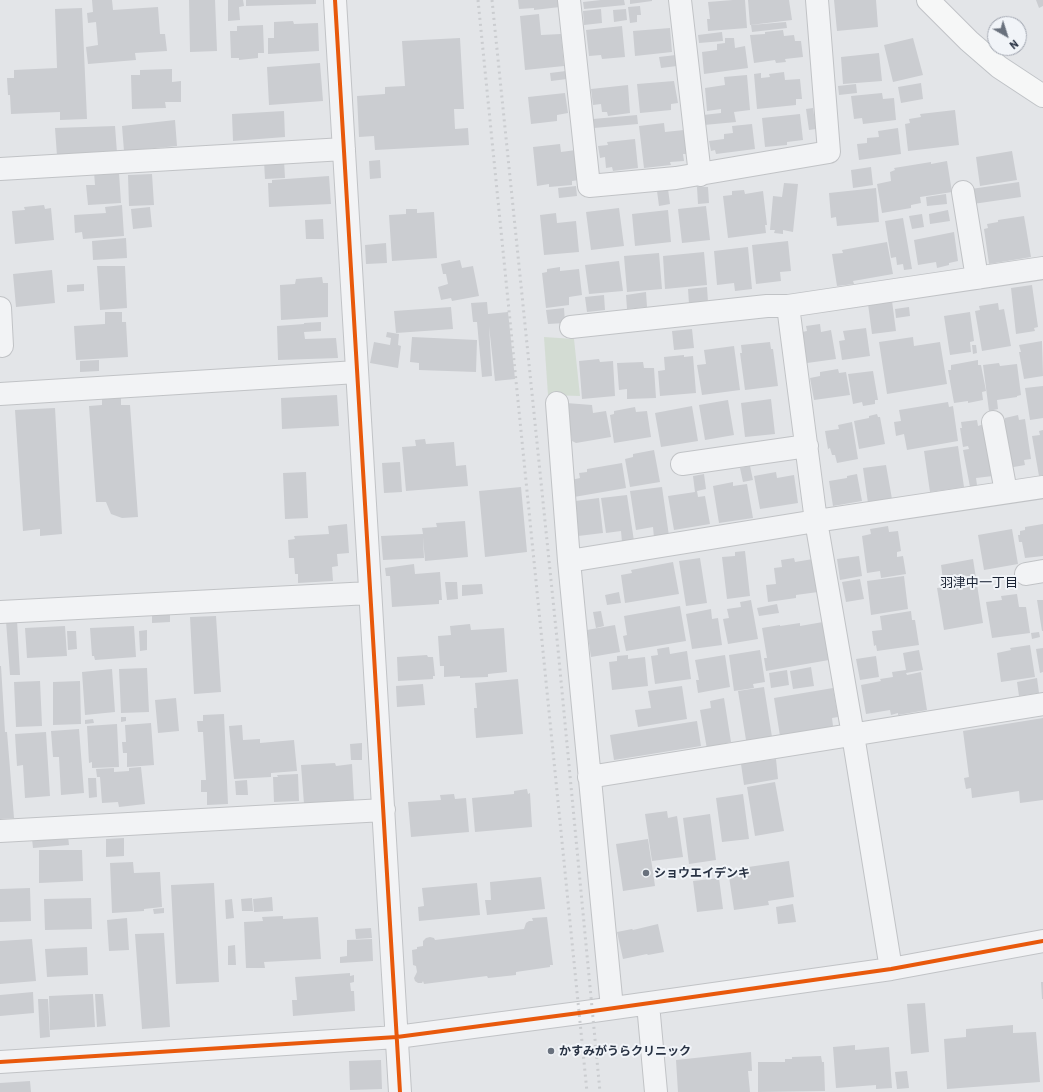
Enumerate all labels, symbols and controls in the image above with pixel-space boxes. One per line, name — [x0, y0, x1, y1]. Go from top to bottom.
north arrow — [987, 16, 1027, 56]
text: N — [1007, 38, 1021, 52]
district label: 羽津中一丁目 — [940, 575, 1018, 591]
place label: ショウエイデンキ — [654, 866, 750, 880]
marker: ショウエイデンキ — [641, 868, 651, 878]
place label: かすみがうらクリニック — [559, 1044, 691, 1058]
marker: かすみがうらクリニック — [546, 1046, 556, 1056]

